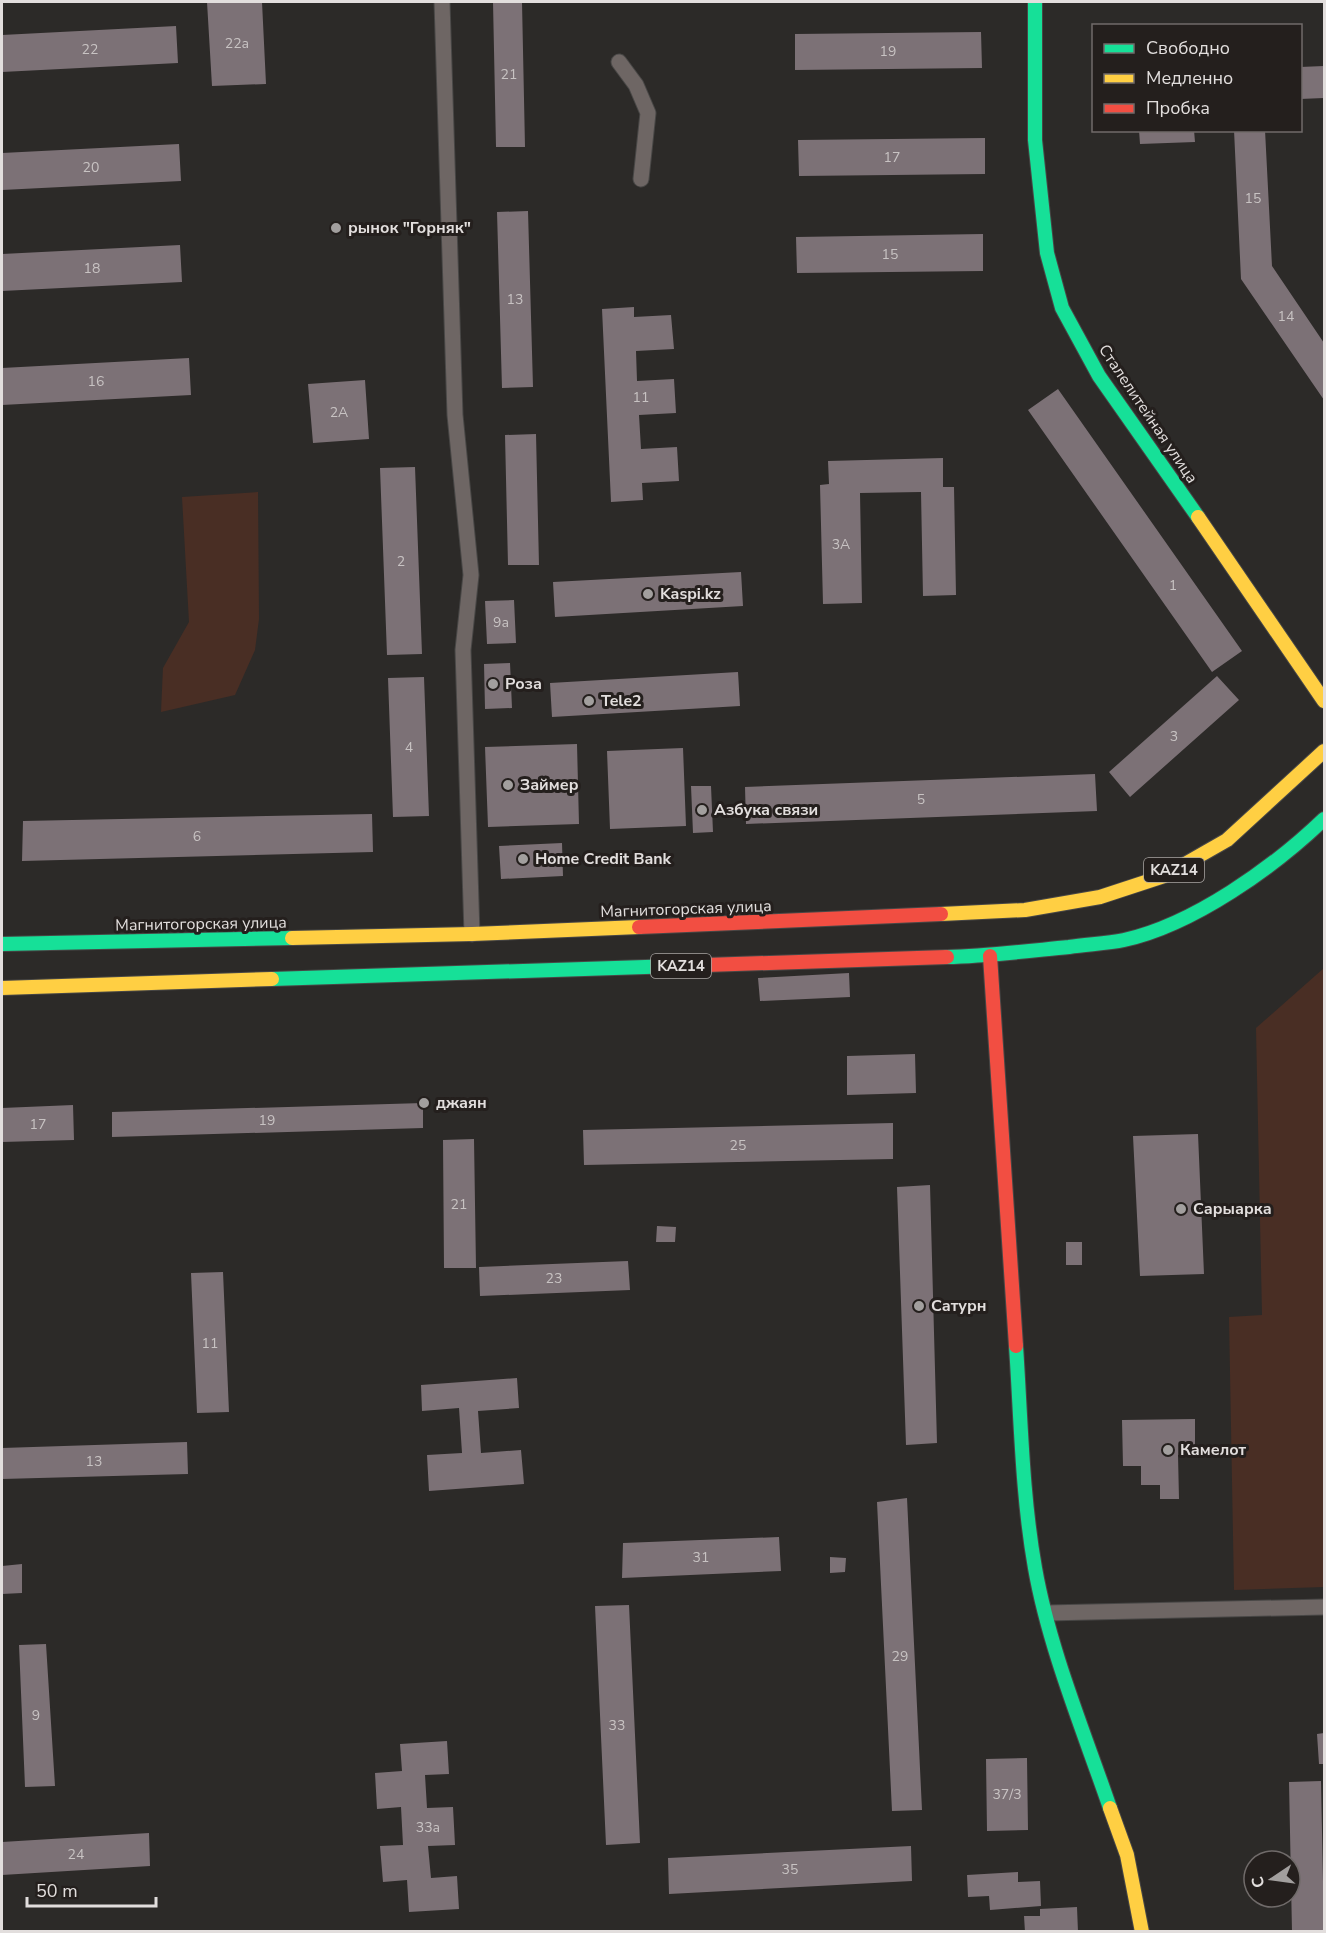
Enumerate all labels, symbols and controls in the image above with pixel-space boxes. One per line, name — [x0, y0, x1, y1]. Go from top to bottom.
legend — [1092, 24, 1302, 132]
house number: 22а — [225, 34, 249, 53]
text: Свободно — [1146, 36, 1230, 60]
house number: 22 — [82, 40, 98, 59]
house number: 19 — [880, 42, 896, 61]
house number: 21 — [501, 65, 517, 84]
text: Медленно — [1146, 66, 1233, 90]
text: Пробка — [1146, 96, 1210, 120]
house number: 17 — [884, 148, 900, 167]
house number: 20 — [83, 158, 99, 177]
house number: 15 — [1245, 189, 1261, 208]
place label: рынок "Горняк" — [348, 217, 471, 239]
marker: рынок "Горняк" — [329, 221, 343, 235]
house number: 15 — [882, 245, 898, 264]
house number: 18 — [84, 259, 100, 278]
house number: 13 — [507, 290, 523, 309]
house number: 14 — [1278, 307, 1294, 326]
street label: Сталелитейная улица — [1093, 340, 1203, 488]
house number: 16 — [88, 372, 104, 391]
house number: 11 — [633, 388, 649, 407]
house number: 2А — [330, 403, 348, 422]
house number: 3А — [832, 535, 850, 554]
house number: 2 — [397, 552, 405, 571]
house number: 1 — [1169, 576, 1177, 595]
place label: Kaspi.kz — [660, 583, 721, 605]
marker: Kaspi.kz — [641, 587, 655, 601]
house number: 9а — [493, 613, 509, 632]
place label: Роза — [505, 673, 542, 695]
marker: Роза — [486, 677, 500, 691]
place label: Tele2 — [601, 690, 642, 712]
marker: Tele2 — [582, 694, 596, 708]
house number: 3 — [1170, 727, 1178, 746]
house number: 4 — [405, 738, 413, 757]
place label: Займер — [520, 774, 579, 796]
marker: Займер — [501, 778, 515, 792]
house number: 5 — [917, 790, 925, 809]
place label: Азбука связи — [714, 799, 818, 821]
marker: Азбука связи — [695, 803, 709, 817]
house number: 6 — [193, 827, 201, 846]
place label: Home Credit Bank — [535, 848, 672, 870]
marker: Home Credit Bank — [516, 852, 530, 866]
road number: KAZ14 — [1144, 858, 1204, 882]
street label: Магнитогорская улица — [600, 895, 772, 923]
street label: Магнитогорская улица — [115, 912, 287, 936]
road number: KAZ14 — [651, 954, 711, 978]
place label: джаян — [436, 1092, 487, 1114]
marker: джаян — [417, 1096, 431, 1110]
house number: 19 — [259, 1111, 275, 1130]
house number: 17 — [30, 1115, 46, 1134]
house number: 25 — [730, 1136, 746, 1155]
house number: 21 — [451, 1195, 467, 1214]
place label: Сарыарка — [1193, 1198, 1272, 1220]
marker: Сарыарка — [1174, 1202, 1188, 1216]
house number: 23 — [546, 1269, 562, 1288]
place label: Сатурн — [931, 1295, 987, 1317]
marker: Сатурн — [912, 1299, 926, 1313]
house number: 11 — [202, 1334, 218, 1353]
place label: Камелот — [1180, 1439, 1247, 1461]
marker: Камелот — [1161, 1443, 1175, 1457]
house number: 13 — [86, 1452, 102, 1471]
house number: 31 — [693, 1548, 709, 1567]
house number: 29 — [892, 1647, 908, 1666]
house number: 9 — [32, 1706, 40, 1725]
house number: 33 — [609, 1716, 625, 1735]
house number: 37/3 — [992, 1785, 1022, 1804]
house number: 33а — [416, 1818, 440, 1837]
house number: 24 — [68, 1845, 84, 1864]
north arrow — [1242, 1849, 1302, 1909]
house number: 35 — [782, 1860, 798, 1879]
scale bar — [27, 1870, 156, 1908]
text: С — [1246, 1874, 1270, 1890]
text: 50 m — [36, 1879, 78, 1903]

